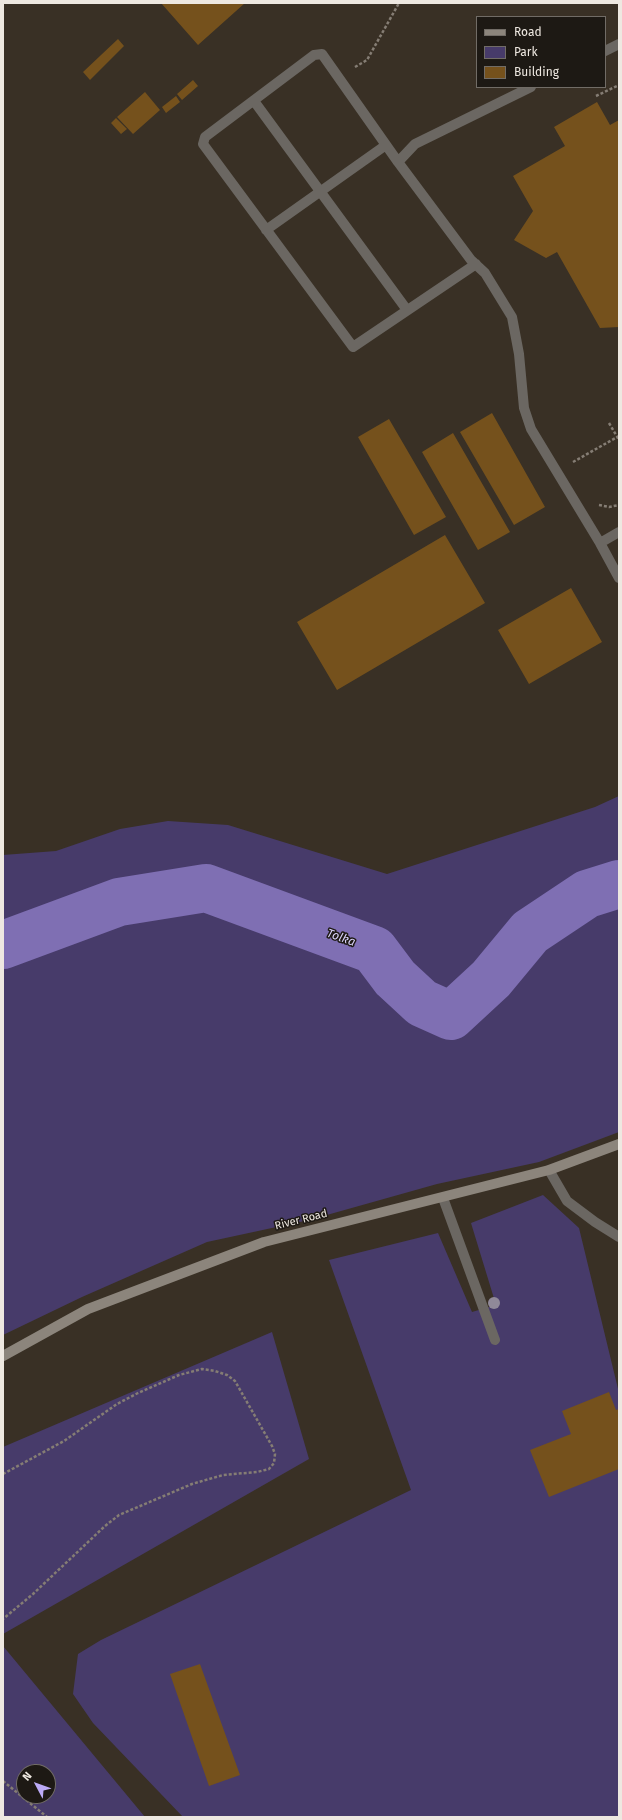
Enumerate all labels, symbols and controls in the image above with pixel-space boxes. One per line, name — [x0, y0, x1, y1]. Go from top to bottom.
legend — [476, 16, 606, 88]
text: Road — [514, 25, 542, 39]
text: Park — [514, 45, 538, 59]
text: Building — [514, 65, 559, 79]
water label: Tolka — [325, 926, 357, 950]
street label: River Road — [273, 1207, 329, 1233]
north arrow — [16, 1764, 56, 1804]
text: N — [20, 1769, 35, 1783]

